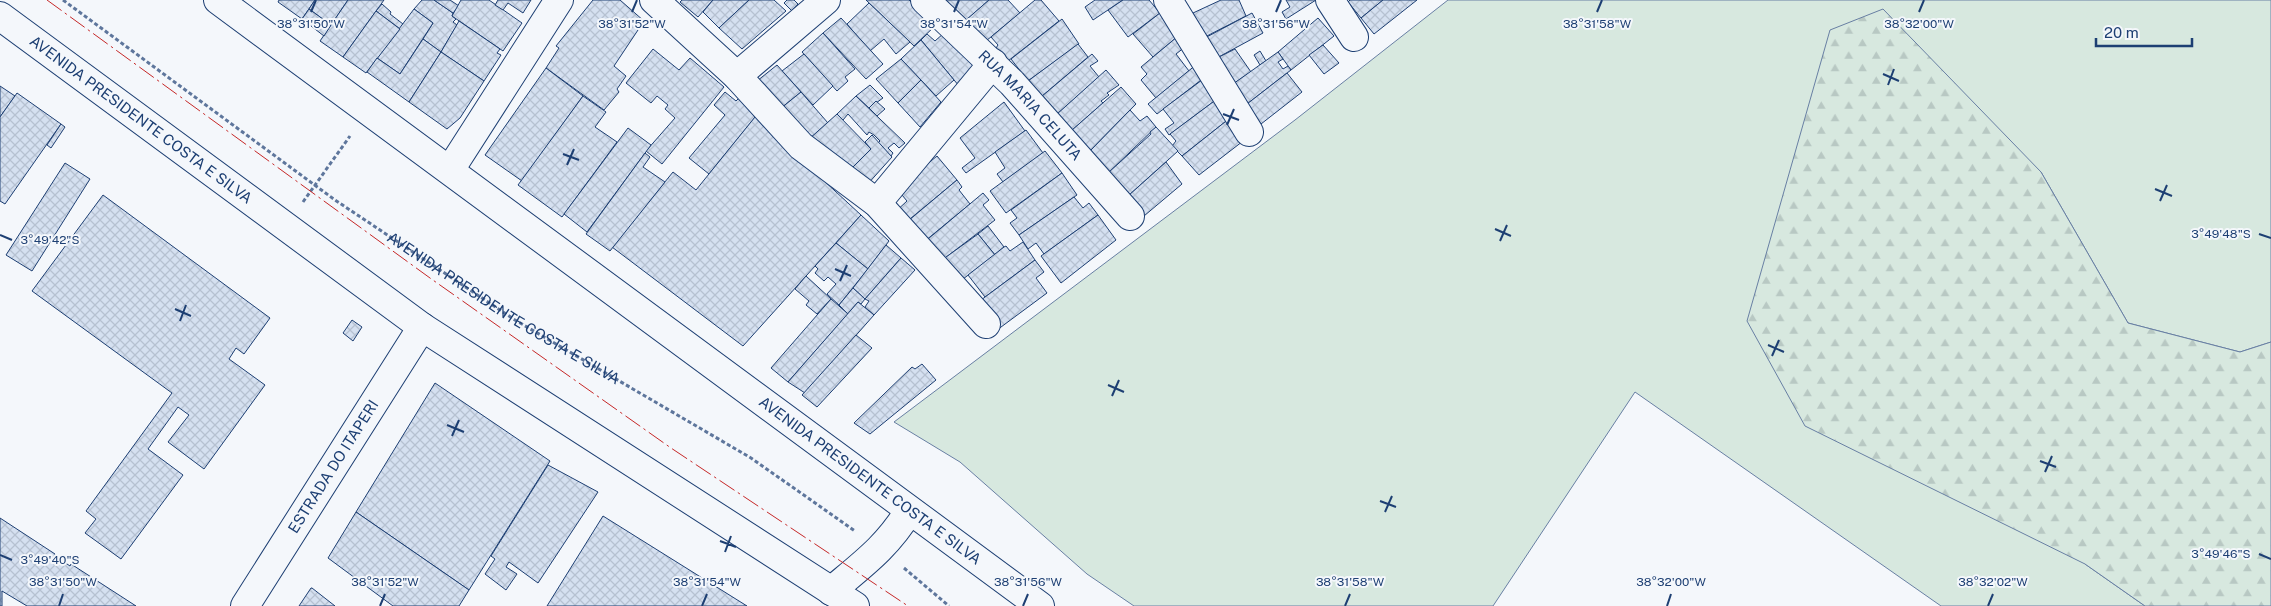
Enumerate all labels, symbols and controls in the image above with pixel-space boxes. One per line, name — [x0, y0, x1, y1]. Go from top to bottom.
scale bar — [2096, 15, 2192, 47]
text: 38°31'50"W — [277, 17, 345, 31]
text: 38°31'52"W — [598, 17, 666, 31]
text: 38°31'54"W — [920, 17, 989, 31]
text: 38°31'56"W — [1242, 17, 1311, 31]
text: 38°31'58"W — [1563, 17, 1632, 31]
text: 38°32'00"W — [1884, 17, 1954, 31]
text: 20 m — [2104, 24, 2139, 41]
street label: AVENIDA PRESIDENTE COSTA E SILVA — [27, 32, 256, 207]
street label: RUA MARIA CELUTA — [975, 47, 1086, 164]
text: 3°49'48"S — [2191, 227, 2251, 241]
street label: AVENIDA PRESIDENTE COSTA E SILVA — [384, 228, 623, 388]
text: 3°49'42"S — [21, 233, 79, 247]
street label: AVENIDA PRESIDENTE COSTA E SILVA — [756, 393, 985, 568]
street label: ESTRADA DO ITAPERI — [284, 397, 381, 536]
text: 3°49'46"S — [2191, 547, 2251, 561]
text: 3°49'40"S — [20, 553, 80, 567]
text: 38°31'50"W — [29, 575, 97, 589]
text: 38°31'52"W — [351, 575, 419, 589]
text: 38°31'54"W — [673, 575, 742, 589]
text: 38°31'56"W — [994, 575, 1063, 589]
text: 38°31'58"W — [1316, 575, 1385, 589]
text: 38°32'00"W — [1636, 575, 1706, 589]
text: 38°32'02"W — [1958, 575, 2028, 589]

